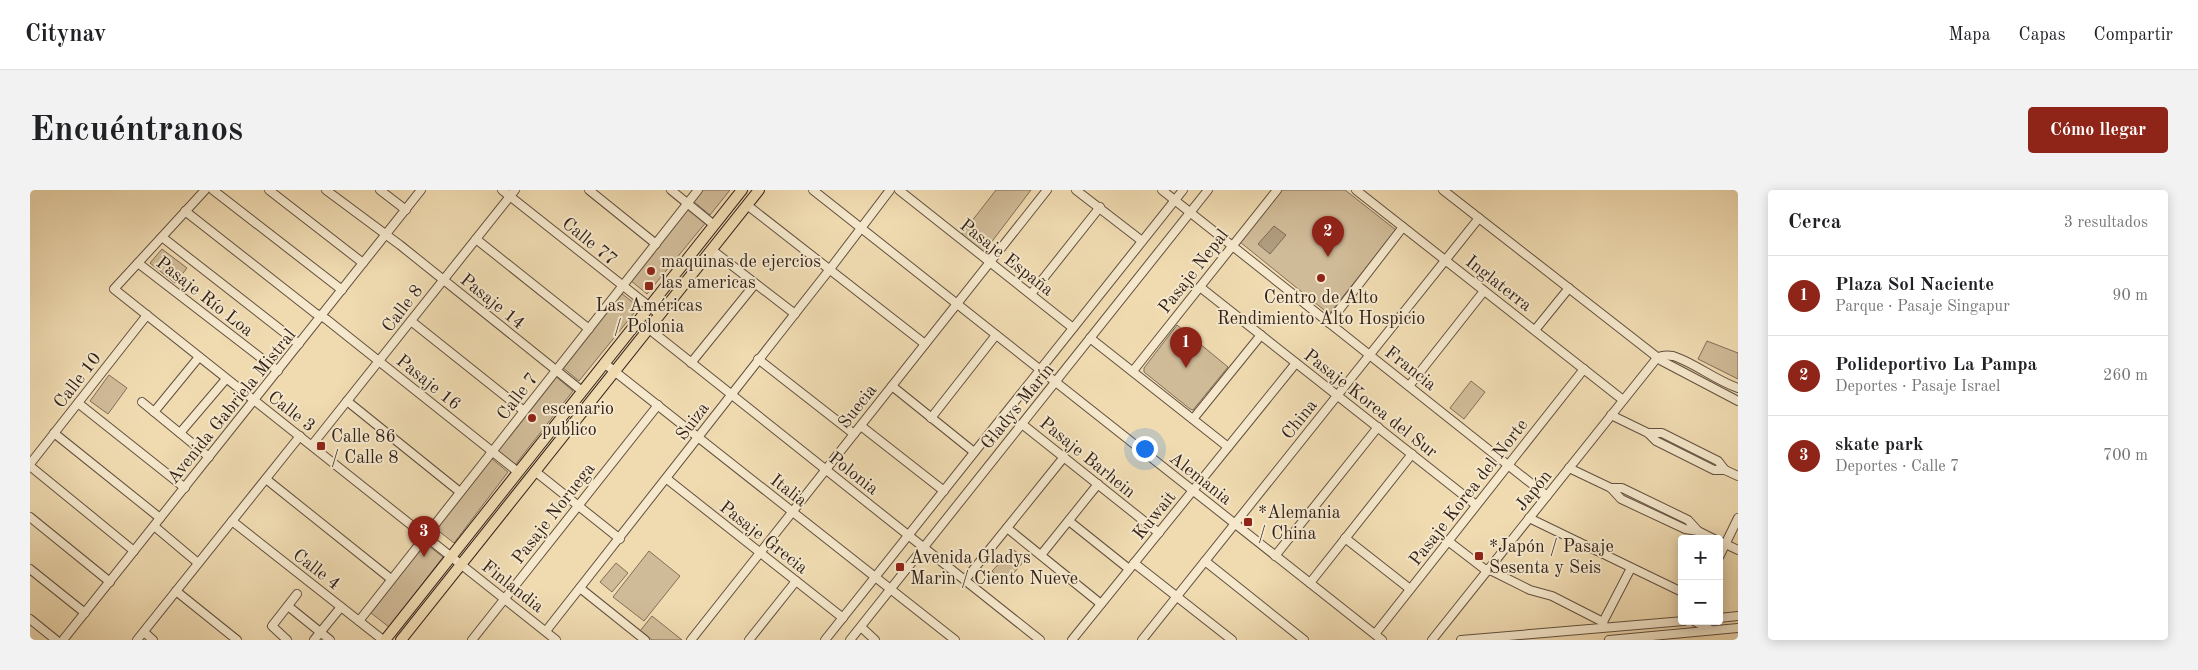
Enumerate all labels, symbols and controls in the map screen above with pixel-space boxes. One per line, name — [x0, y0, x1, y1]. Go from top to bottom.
text: Citynav — [25, 23, 106, 47]
text: Mapa — [1948, 26, 1991, 44]
text: Capas — [2019, 26, 2066, 44]
text: Compartir — [2094, 26, 2173, 44]
button: Cómo llegar — [2028, 107, 2168, 153]
text: Encuéntranos — [30, 113, 243, 148]
text: Cerca — [1788, 212, 1841, 233]
street label: Calle 77 — [558, 214, 620, 269]
text: 3 resultados — [2064, 215, 2148, 231]
street label: Pasaje España — [956, 216, 1057, 300]
pin: 2 — [1312, 216, 1344, 257]
street label: Pasaje Nepal — [1155, 226, 1232, 317]
street label: Pasaje Río Loa — [152, 253, 256, 340]
place label: maquinas de ejercios las americas — [661, 253, 821, 292]
street label: Inglaterra — [1462, 253, 1535, 315]
marker: maquinas de ejercios las americas — [645, 265, 657, 277]
street label: Pasaje 14 — [457, 271, 528, 333]
marker: Centro de Alto Rendimiento Alto Hospicio — [1315, 272, 1327, 284]
text: Plaza Sol Naciente — [1835, 276, 1994, 295]
marker: Las Américas / Polonia — [643, 280, 655, 292]
street label: Calle 8 — [379, 282, 427, 336]
text: 1 — [1799, 288, 1809, 304]
text: 90 m — [2112, 288, 2148, 304]
place label: Centro de Alto Rendimiento Alto Hospicio — [1217, 289, 1425, 328]
place label: Las Américas / Polonia — [596, 297, 703, 336]
text: Parque · Pasaje Singapur — [1835, 299, 2010, 315]
street label: Avenida Gabriela Mistral — [164, 326, 300, 487]
pin: 1 — [1170, 327, 1202, 368]
street label: Francia — [1381, 343, 1440, 394]
street label: Pasaje Korea del Sur — [1300, 346, 1441, 462]
street label: Calle 10 — [51, 350, 105, 412]
street label: Pasaje 16 — [393, 352, 464, 414]
text: Polideportivo La Pampa — [1835, 356, 2037, 375]
street label: Gladys Marín — [978, 360, 1058, 453]
text: 2 — [1799, 368, 1809, 384]
text: 260 m — [2103, 368, 2148, 384]
street label: Calle 7 — [494, 370, 542, 424]
text: Deportes · Pasaje Israel — [1835, 379, 2000, 395]
street label: Suecia — [835, 381, 881, 432]
street label: Calle 3 — [264, 388, 318, 436]
street label: China — [1279, 396, 1321, 443]
street label: Suiza — [673, 399, 713, 444]
place label: escenario publico — [542, 400, 614, 439]
marker: escenario publico — [526, 412, 538, 424]
street label: Pasaje Barhein — [1036, 414, 1139, 502]
street label: Pasaje Korea del Norte — [1406, 416, 1531, 569]
place label: Calle 86 / Calle 8 — [331, 428, 399, 467]
your location — [1132, 436, 1158, 462]
text: skate park — [1835, 436, 1924, 455]
marker: Calle 86 / Calle 8 — [315, 440, 327, 452]
text: 3 — [1799, 448, 1809, 464]
text: 700 m — [2103, 448, 2148, 464]
street label: Polonia — [825, 449, 882, 499]
street label: Alemania — [1166, 449, 1235, 509]
text: Deportes · Calle 7 — [1835, 459, 1959, 475]
street label: Pasaje Noruega — [509, 460, 599, 568]
street label: Japón — [1512, 467, 1556, 514]
street label: Italia — [767, 471, 810, 511]
street label: Kuwait — [1130, 488, 1180, 543]
street label: Pasaje Grecia — [716, 498, 811, 578]
place label: *Alemania / China — [1258, 504, 1341, 543]
pin: 3 — [408, 516, 440, 557]
marker: *Alemania / China — [1242, 516, 1254, 528]
map controls — [1678, 535, 1723, 625]
button: + — [1678, 535, 1723, 580]
place label: *Japón / Pasaje Sesenta y Seis — [1489, 538, 1614, 577]
street label: Calle 4 — [289, 546, 343, 594]
place label: Avenida Gladys Marin / Ciento Nueve — [910, 549, 1078, 588]
marker: *Japón / Pasaje Sesenta y Seis — [1473, 550, 1485, 562]
street label: Finlandia — [478, 557, 547, 617]
marker: Avenida Gladys Marin / Ciento Nueve — [894, 561, 906, 573]
button: − — [1678, 580, 1723, 625]

